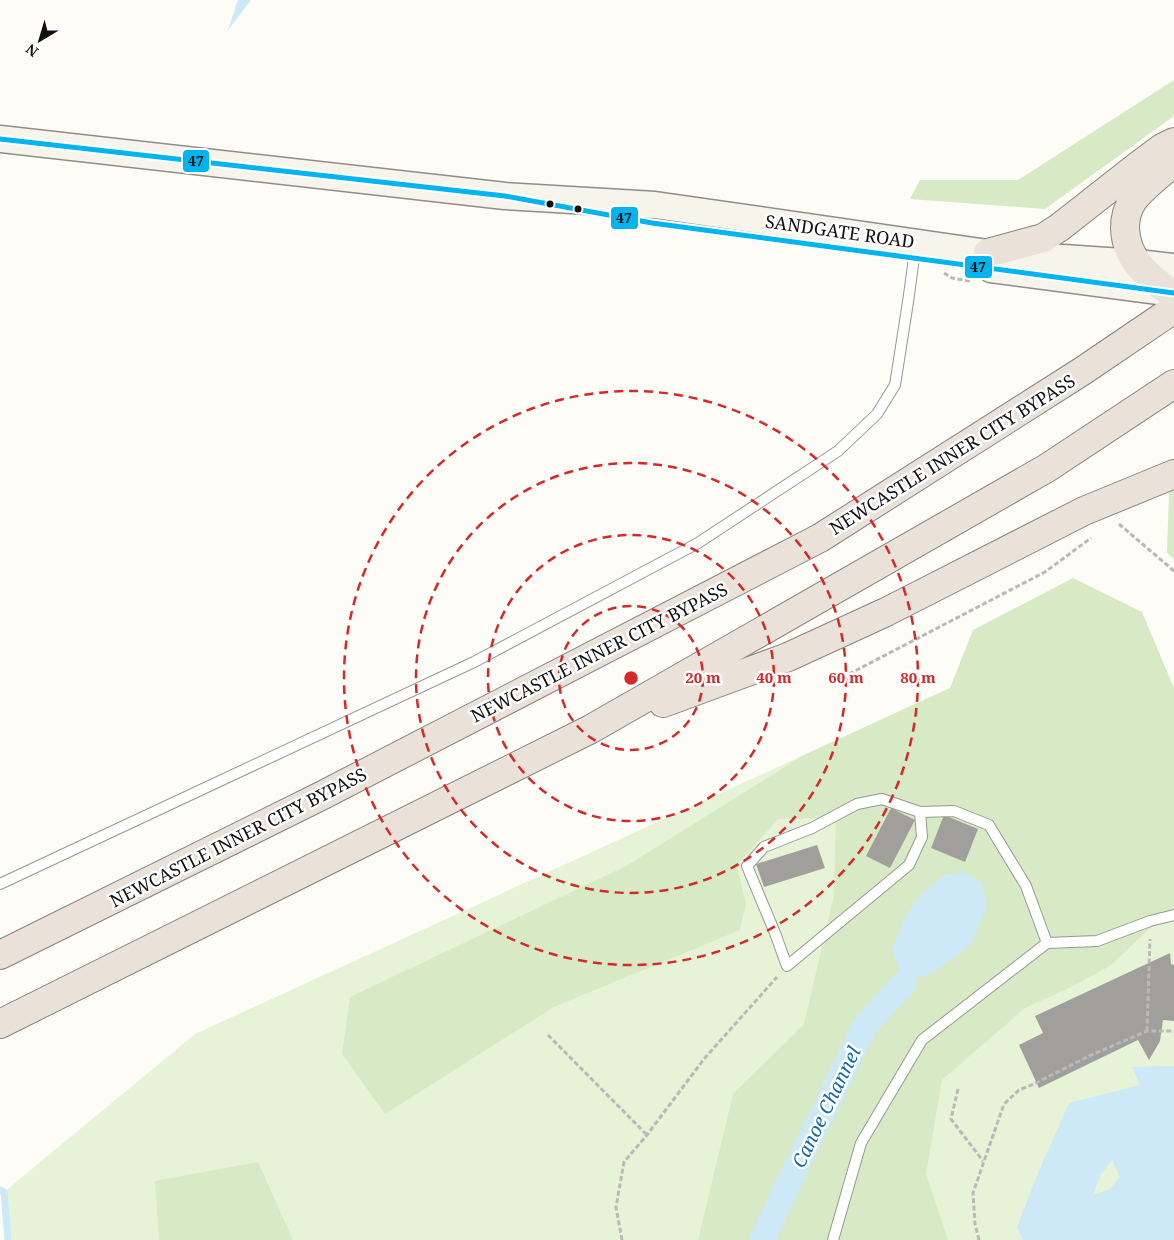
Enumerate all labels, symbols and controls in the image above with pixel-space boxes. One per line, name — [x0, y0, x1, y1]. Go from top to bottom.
north arrow — [15, 15, 65, 65]
text: N — [21, 40, 42, 62]
line badge: 47 — [182, 149, 210, 173]
text: 47 — [188, 151, 204, 170]
unlabelled marker — [545, 199, 555, 209]
unlabelled marker — [573, 204, 583, 214]
line badge: 47 — [610, 206, 639, 230]
text: 47 — [616, 208, 632, 227]
street label: SANDGATE ROAD — [764, 209, 916, 253]
line badge: 47 — [964, 255, 993, 279]
text: 47 — [970, 257, 986, 276]
street label: NEWCASTLE INNER CITY BYPASS — [825, 368, 1079, 540]
street label: NEWCASTLE INNER CITY BYPASS — [466, 577, 732, 727]
text: 20 m — [685, 667, 721, 687]
text: 40 m — [756, 667, 792, 687]
text: 60 m — [828, 667, 864, 687]
text: 80 m — [900, 667, 936, 687]
centre of rings — [622, 669, 640, 687]
street label: NEWCASTLE INNER CITY BYPASS — [105, 762, 371, 912]
water label: Canoe Channel — [785, 1042, 867, 1172]

